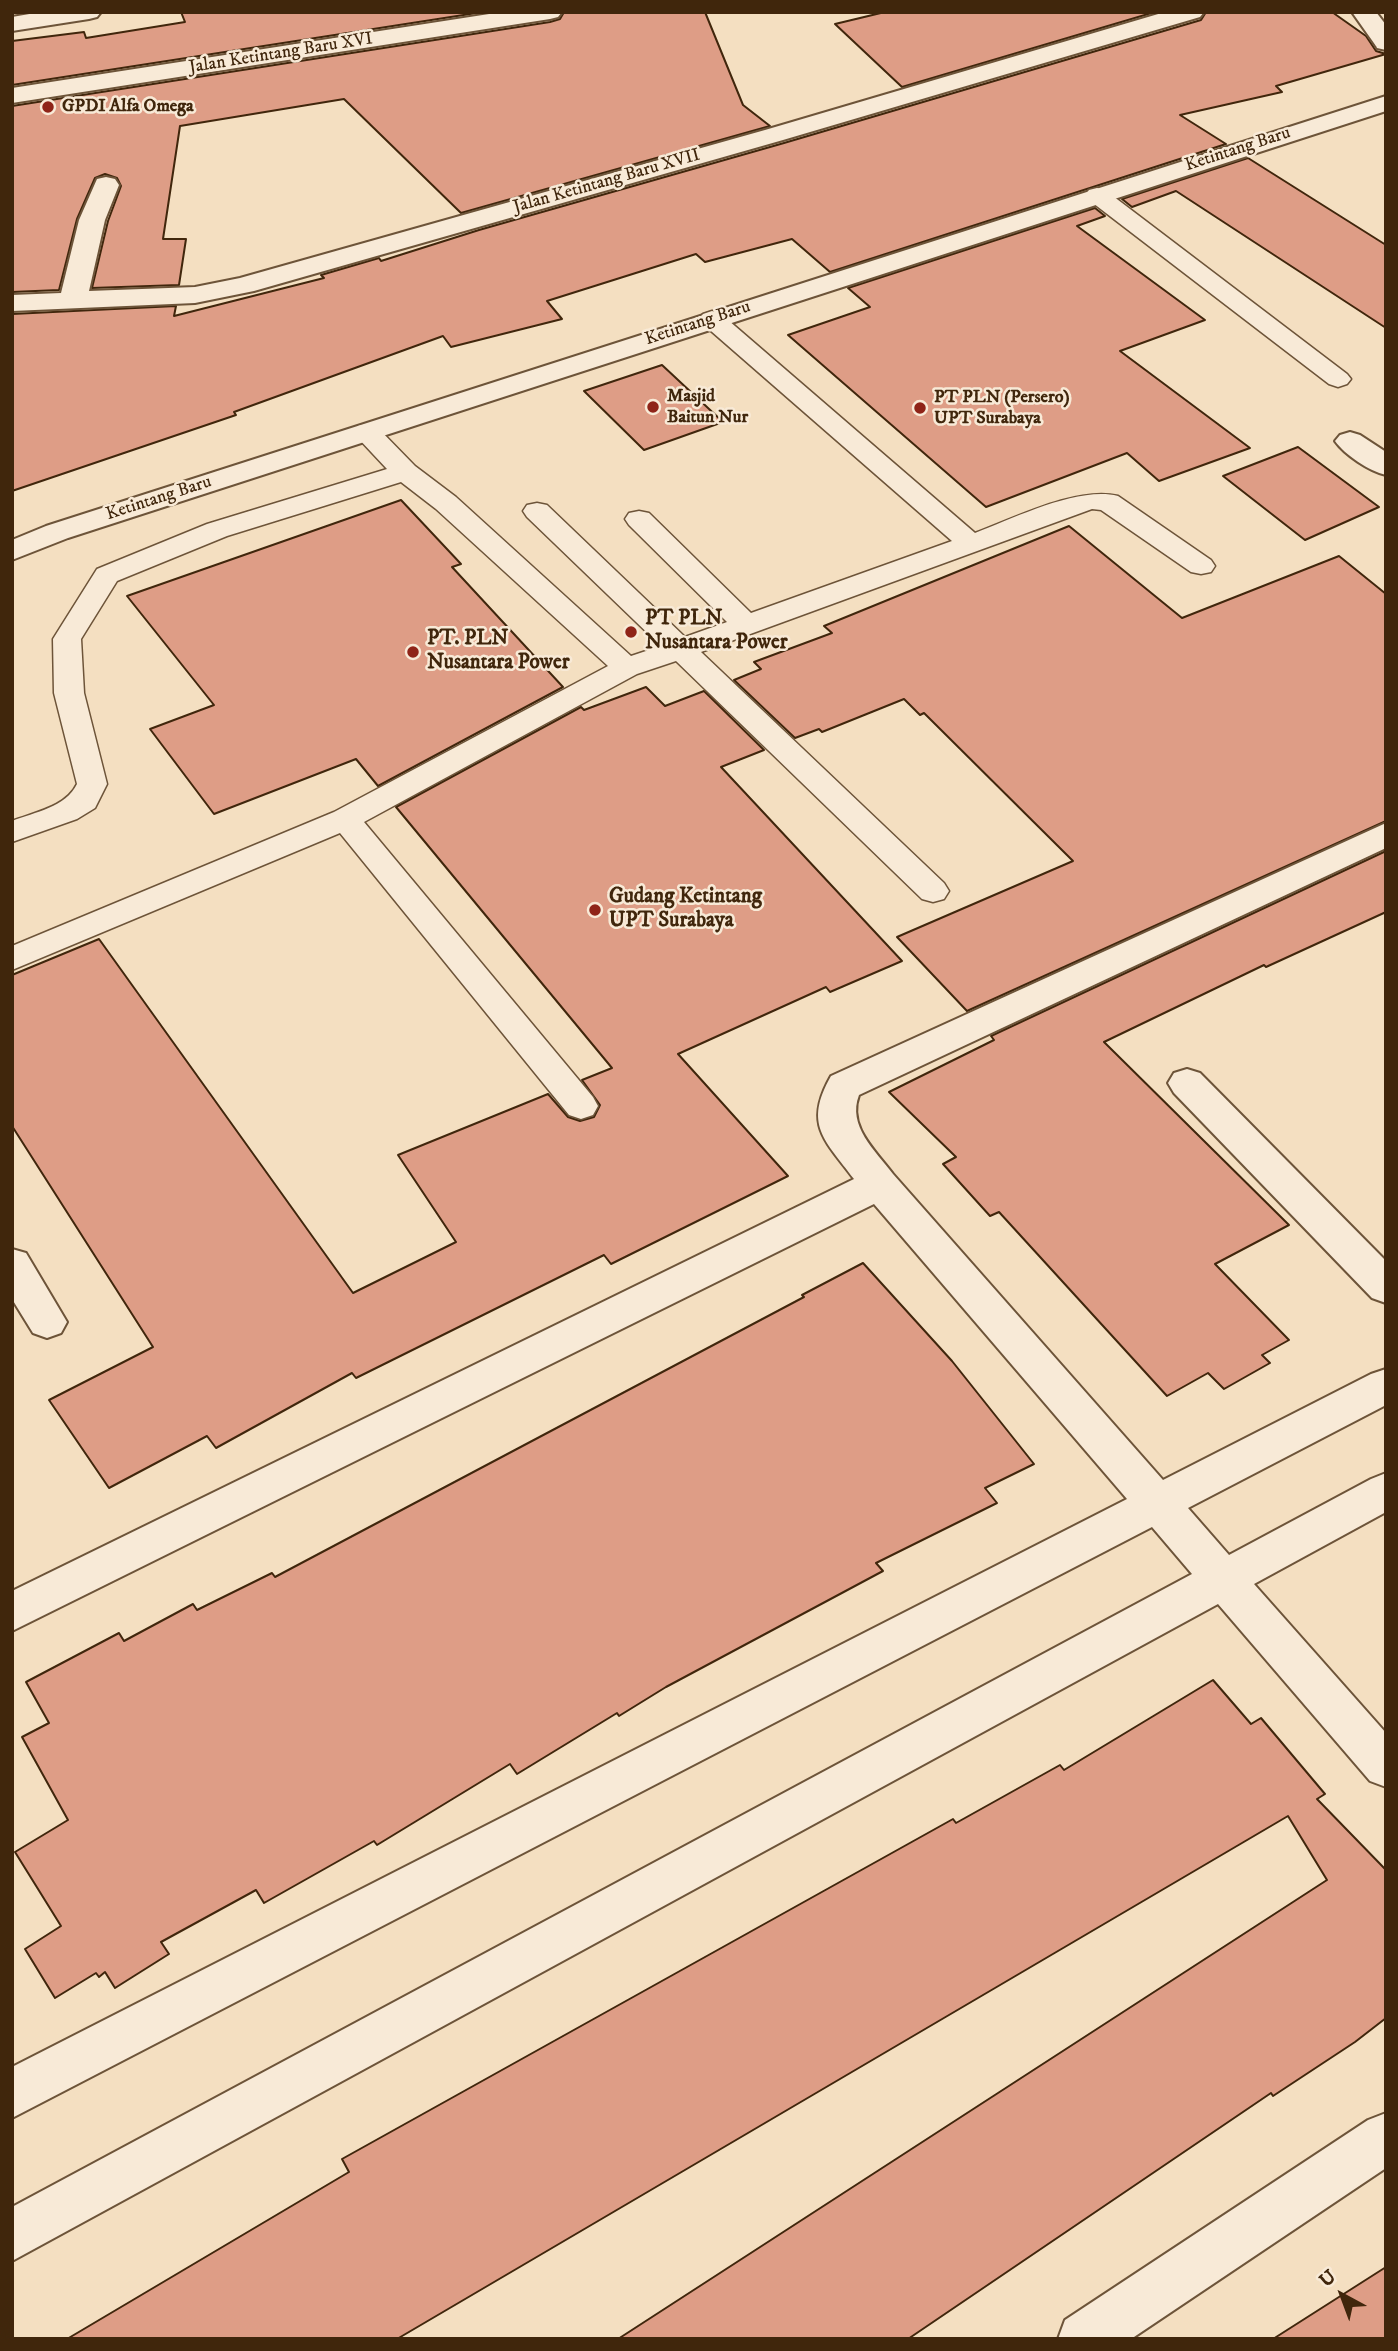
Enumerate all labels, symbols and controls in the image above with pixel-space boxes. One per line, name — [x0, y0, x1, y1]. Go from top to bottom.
street label: Jalan Ketintang Baru XVI — [187, 29, 375, 79]
place label: GPDI Alfa Omega — [62, 96, 194, 118]
marker: GPDI Alfa Omega — [40, 99, 56, 115]
street label: Ketintang Baru — [1183, 123, 1293, 177]
street label: Jalan Ketintang Baru XVII — [511, 145, 703, 219]
street label: Ketintang Baru — [643, 297, 753, 351]
place label: Masjid Baitun Nur — [667, 386, 748, 428]
place label: PT PLN (Persero) UPT Surabaya — [934, 387, 1070, 430]
marker: Masjid Baitun Nur — [645, 399, 661, 415]
marker: PT PLN (Persero) UPT Surabaya — [912, 400, 928, 416]
street label: Ketintang Baru — [104, 472, 214, 526]
place label: PT PLN Nusantara Power — [645, 607, 788, 657]
marker: PT PLN Nusantara Power — [623, 624, 639, 640]
place label: PT. PLN Nusantara Power — [427, 627, 570, 677]
marker: PT. PLN Nusantara Power — [405, 644, 421, 660]
place label: Gudang Ketintang UPT Surabaya — [609, 885, 762, 935]
marker: Gudang Ketintang UPT Surabaya — [587, 902, 603, 918]
north arrow — [1307, 2260, 1377, 2330]
text: U — [1315, 2265, 1341, 2292]

